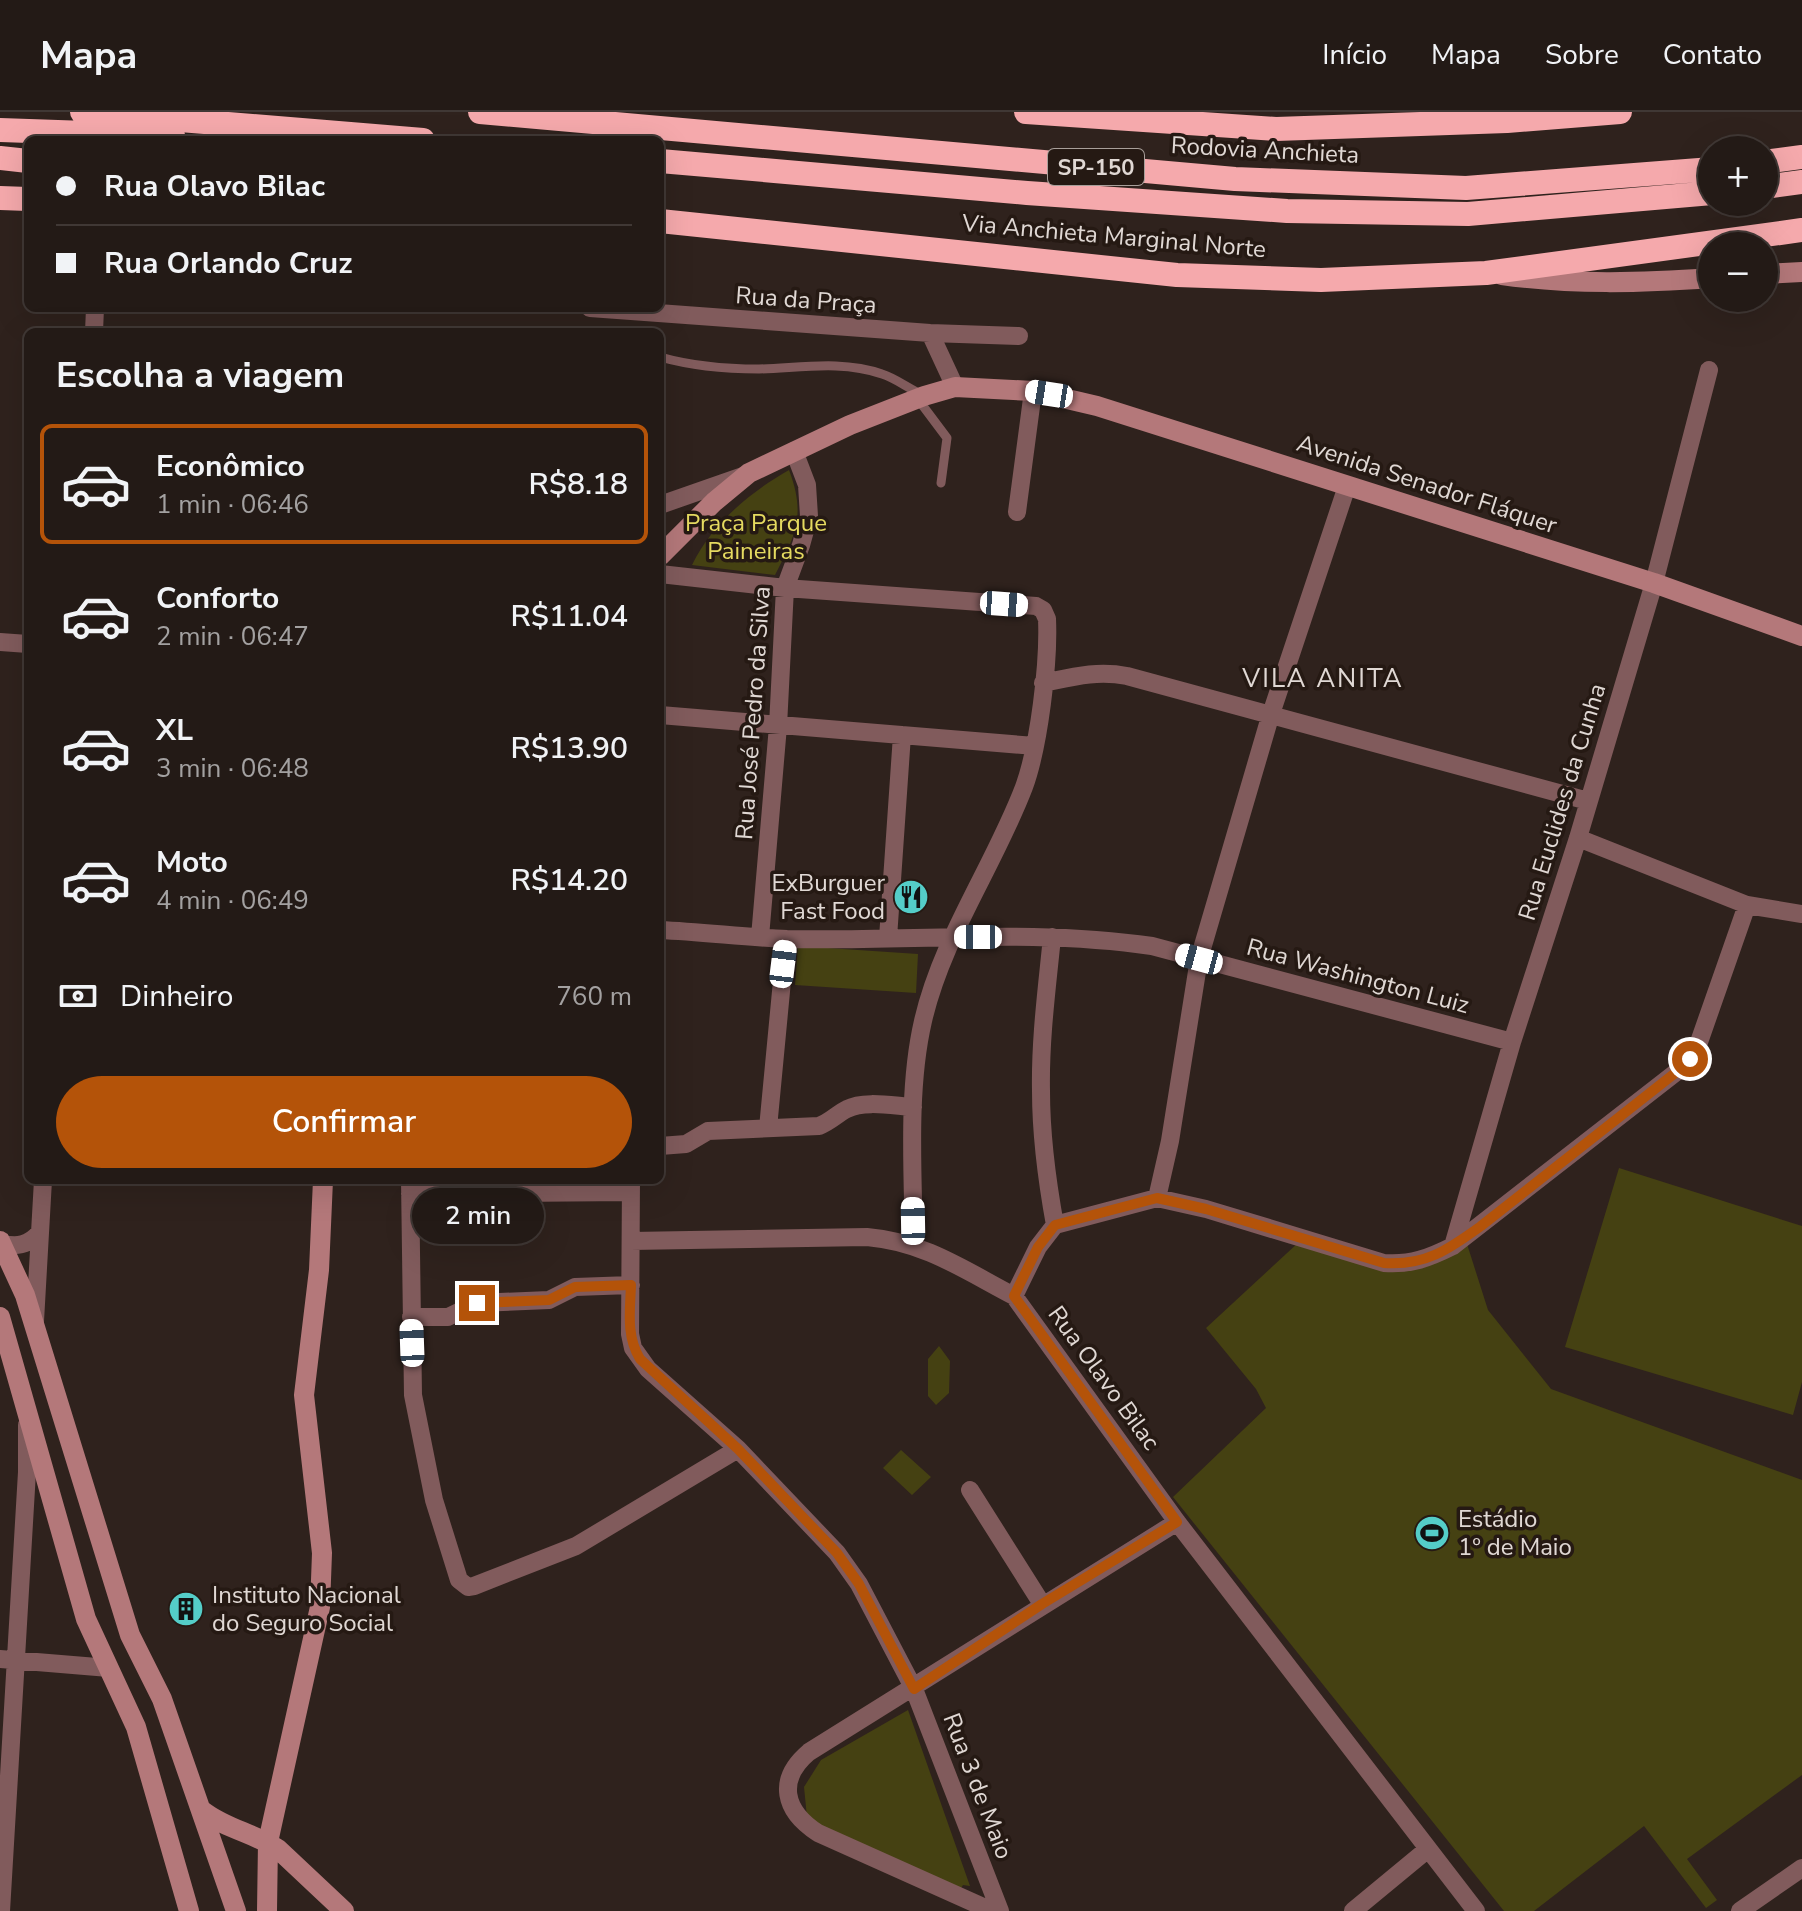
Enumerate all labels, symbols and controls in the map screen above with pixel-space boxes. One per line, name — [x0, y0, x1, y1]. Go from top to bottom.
text: Mapa — [40, 30, 137, 81]
text: Início — [1322, 36, 1387, 74]
text: Mapa — [1431, 36, 1501, 74]
text: Sobre — [1545, 36, 1619, 74]
text: Contato — [1663, 36, 1762, 74]
street label: Rodovia Anchieta — [1170, 129, 1360, 171]
map controls — [1698, 136, 1778, 312]
button: + — [1698, 136, 1778, 216]
road number: SP-150 — [1048, 149, 1144, 185]
text: Rua Olavo Bilac — [104, 166, 325, 207]
street label: Via Anchieta Marginal Norte — [960, 207, 1267, 265]
button: − — [1698, 232, 1778, 312]
text: Rua Orlando Cruz — [104, 243, 352, 284]
street label: Rua da Praça — [734, 279, 878, 321]
text: Escolha a viagem — [56, 351, 344, 400]
car — [1023, 378, 1075, 410]
street label: Avenida Senador Fláquer — [1293, 427, 1562, 541]
text: Econômico — [156, 446, 305, 487]
icon: car — [60, 448, 132, 520]
text: R$8.18 — [529, 464, 628, 505]
text: 1 min · 06:46 — [156, 487, 309, 522]
park label: Praça Parque Paineiras — [685, 507, 827, 567]
text: Conforto — [156, 578, 279, 619]
icon: car — [60, 580, 132, 652]
street label: Rua José Pedro da Silva — [728, 585, 778, 841]
car — [979, 590, 1029, 618]
text: R$11.04 — [511, 596, 628, 637]
text: 2 min · 06:47 — [156, 619, 309, 654]
district label: VILA ANITA — [1241, 661, 1404, 696]
street label: Rua Euclides da Cunha — [1511, 680, 1613, 924]
text: XL — [156, 710, 193, 751]
icon: car — [60, 712, 132, 784]
text: R$13.90 — [511, 728, 628, 769]
text: 3 min · 06:48 — [156, 751, 309, 786]
text: Moto — [156, 842, 228, 883]
icon: car — [60, 844, 132, 916]
text: R$14.20 — [511, 860, 628, 901]
place label: ExBurguer Fast Food — [771, 867, 885, 927]
restaurant icon: ExBurguer Fast Food — [892, 878, 930, 916]
text: 4 min · 06:49 — [156, 883, 309, 918]
car — [954, 925, 1002, 949]
street label: Rua Washington Luiz — [1243, 931, 1473, 1021]
car — [768, 939, 798, 989]
car — [1173, 941, 1225, 977]
icon: cash — [56, 974, 100, 1018]
text: Dinheiro — [120, 976, 233, 1017]
text: 760 m — [556, 979, 632, 1014]
route start — [1672, 1041, 1708, 1077]
button: Confirmar — [56, 1076, 632, 1168]
callout: 2 min — [411, 1187, 543, 1243]
car — [901, 1197, 925, 1245]
text: 2 min — [445, 1198, 511, 1233]
route end — [459, 1285, 495, 1321]
street label: Rua Olavo Bilac — [1041, 1299, 1167, 1457]
car — [399, 1319, 425, 1367]
place label: Estádio 1º de Maio — [1458, 1503, 1572, 1563]
sports icon: Estádio 1º de Maio — [1413, 1514, 1451, 1552]
place label: Instituto Nacional do Seguro Social — [212, 1579, 401, 1639]
building icon: Instituto Nacional do Seguro Social — [167, 1590, 205, 1628]
street label: Rua 3 de Maio — [935, 1708, 1021, 1864]

